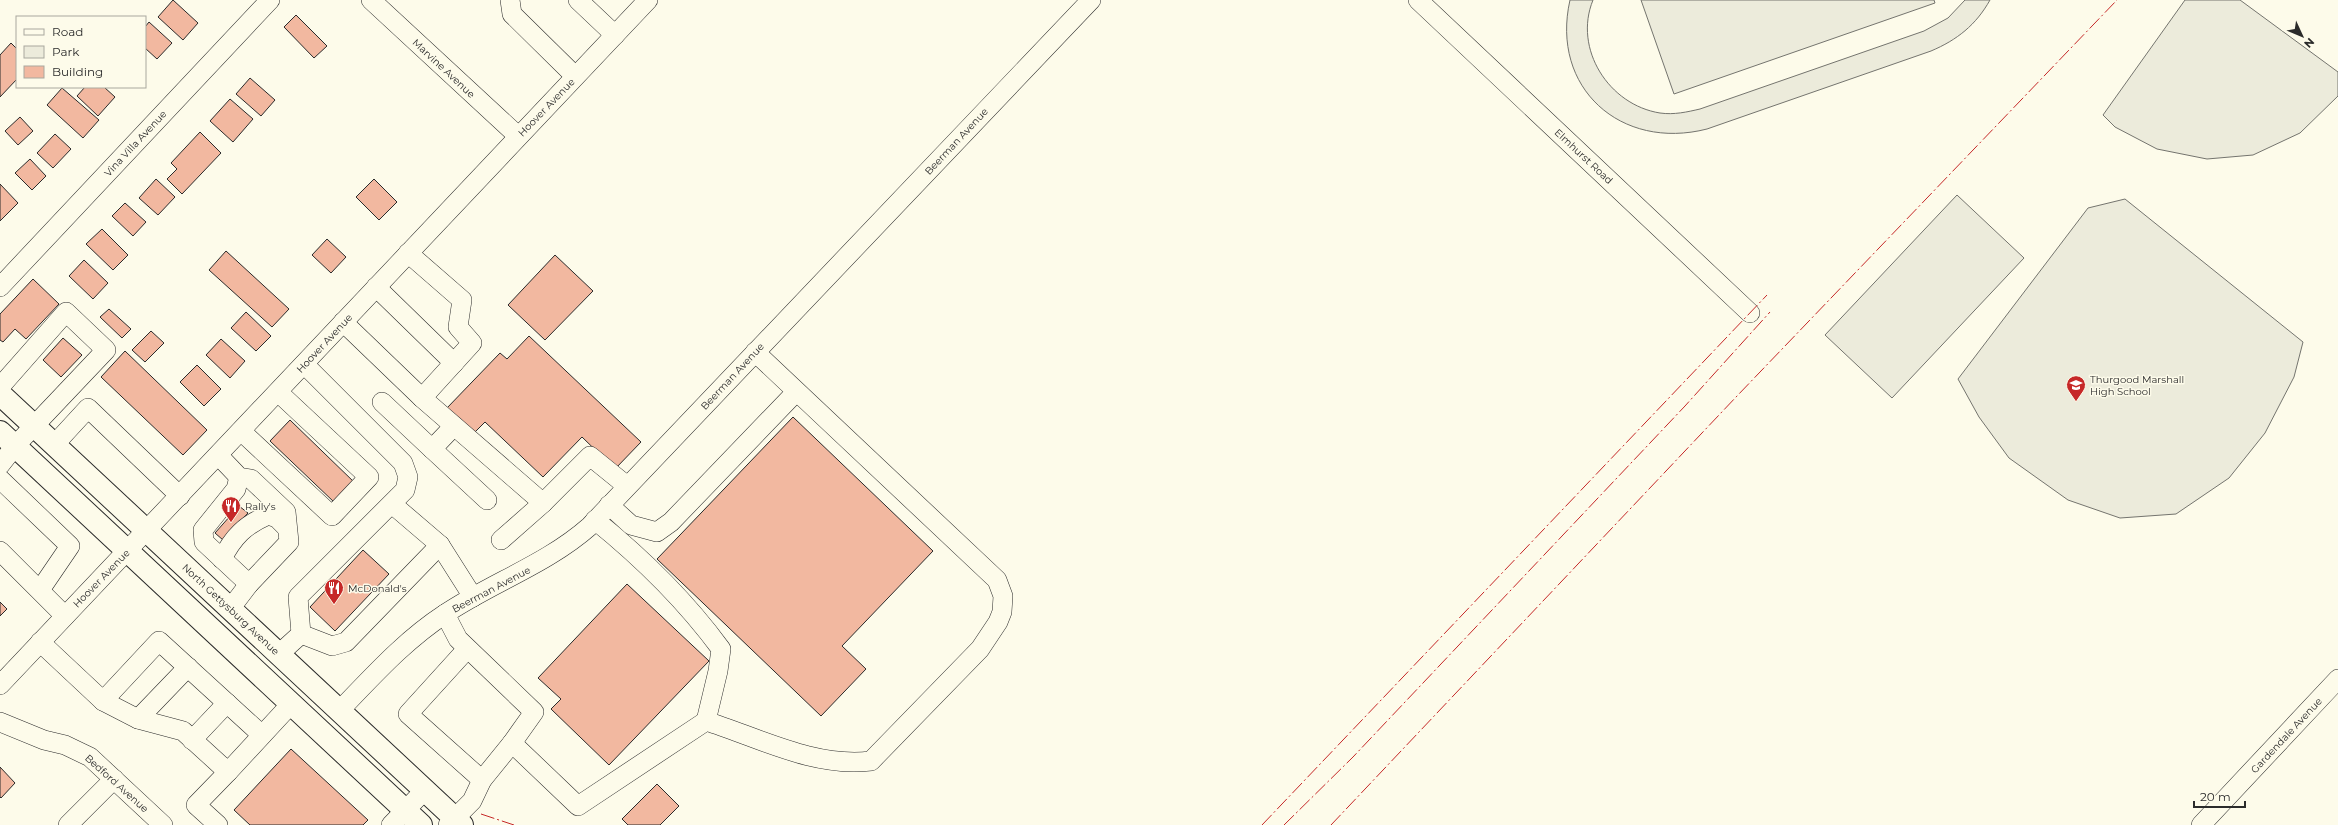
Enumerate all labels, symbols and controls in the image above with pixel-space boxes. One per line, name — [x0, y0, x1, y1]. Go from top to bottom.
legend — [16, 16, 146, 88]
north arrow — [2282, 16, 2322, 56]
text: Road — [52, 24, 83, 39]
text: N — [2301, 35, 2317, 51]
street label: Marvine Avenue — [410, 36, 478, 101]
text: Park — [52, 44, 80, 59]
text: Building — [52, 64, 103, 79]
street label: Hoover Avenue — [515, 75, 578, 139]
street label: Beerman Avenue — [922, 105, 991, 178]
street label: Vina Villa Avenue — [101, 107, 169, 179]
street label: Elmhurst Road — [1552, 126, 1616, 187]
street label: Hoover Avenue — [294, 311, 355, 376]
street label: Beerman Avenue — [698, 340, 767, 413]
place label: Thurgood Marshall High School — [2090, 373, 2184, 398]
school or university icon: Thurgood Marshall High School — [2065, 374, 2087, 402]
restaurant icon: Rally's — [220, 495, 242, 523]
place label: Rally's — [245, 500, 276, 513]
street label: Hoover Avenue — [70, 546, 133, 610]
street label: North Gettysburg Avenue — [179, 561, 282, 658]
street label: Beerman Avenue — [450, 563, 533, 616]
restaurant icon: McDonald's — [323, 577, 345, 605]
place label: McDonald's — [348, 582, 407, 595]
street label: Gardendale Avenue — [2248, 695, 2325, 776]
street label: Bedford Avenue — [82, 751, 151, 815]
scale bar — [2194, 783, 2245, 809]
text: 20 m — [2200, 789, 2231, 804]

